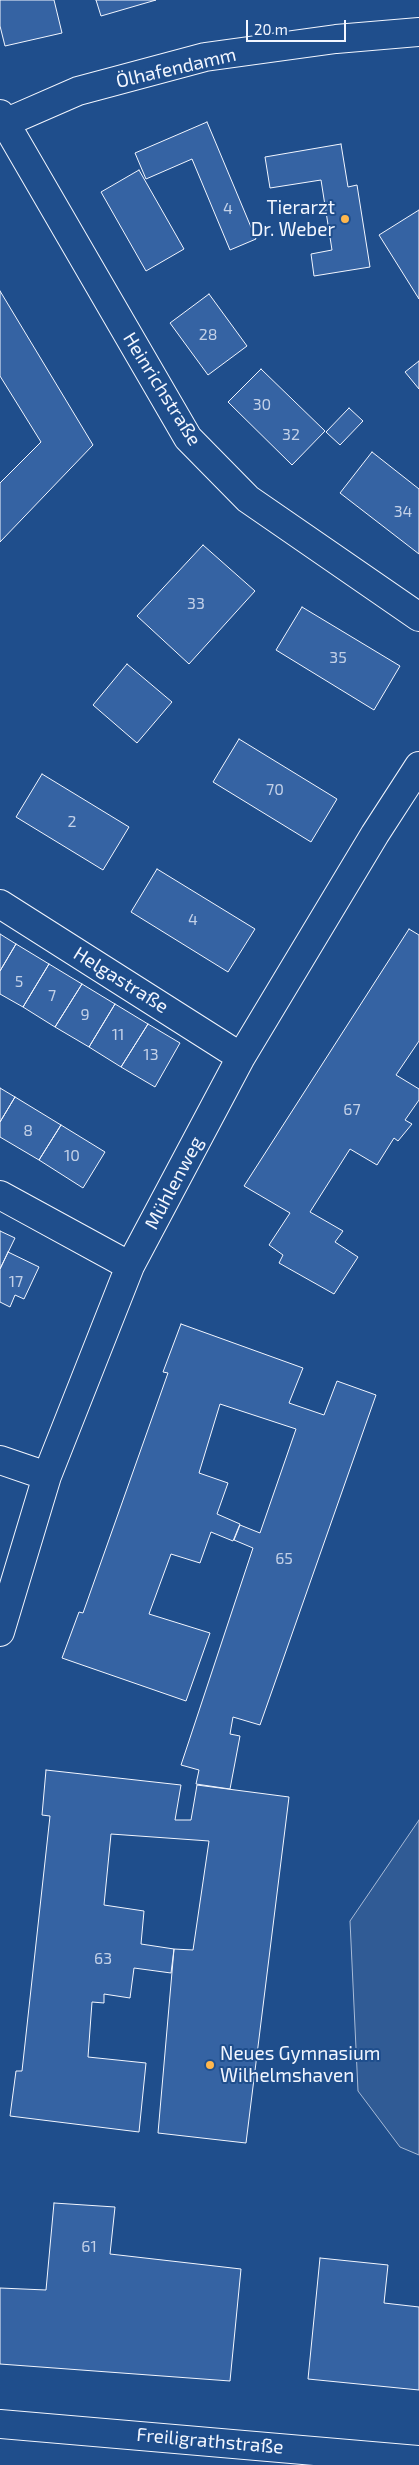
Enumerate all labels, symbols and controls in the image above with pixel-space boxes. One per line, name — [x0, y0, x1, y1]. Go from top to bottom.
scale bar — [249, 10, 349, 42]
text: 20 m — [254, 20, 288, 38]
street label: Ölhafendamm — [114, 43, 238, 93]
place label: Tierarzt Dr. Weber — [251, 197, 335, 241]
house number: 4 — [223, 199, 233, 219]
marker: Tierarzt Dr. Weber — [339, 213, 351, 225]
house number: 28 — [199, 325, 217, 345]
street label: Heinrichstraße — [118, 328, 206, 450]
house number: 30 — [253, 395, 271, 415]
house number: 32 — [282, 425, 300, 445]
house number: 34 — [394, 502, 412, 522]
house number: 33 — [187, 594, 205, 614]
house number: 35 — [329, 648, 347, 668]
house number: 70 — [266, 780, 284, 800]
house number: 2 — [68, 812, 76, 832]
house number: 4 — [188, 910, 198, 930]
street label: Helgastraße — [69, 942, 173, 1018]
house number: 5 — [15, 972, 23, 992]
house number: 7 — [48, 986, 56, 1006]
house number: 9 — [80, 1005, 90, 1025]
house number: 11 — [112, 1025, 124, 1045]
house number: 13 — [143, 1045, 159, 1065]
house number: 67 — [343, 1100, 361, 1120]
house number: 8 — [23, 1121, 33, 1141]
street label: Mühlenweg — [140, 1133, 208, 1233]
house number: 10 — [64, 1146, 80, 1166]
house number: 17 — [9, 1272, 23, 1292]
house number: 65 — [275, 1549, 293, 1569]
house number: 63 — [94, 1949, 112, 1969]
place label: Neues Gymnasium Wilhelmshaven — [220, 2043, 380, 2087]
marker: Neues Gymnasium Wilhelmshaven — [204, 2059, 216, 2071]
house number: 61 — [81, 2237, 97, 2257]
street label: Freiligrathstraße — [136, 2423, 284, 2459]

